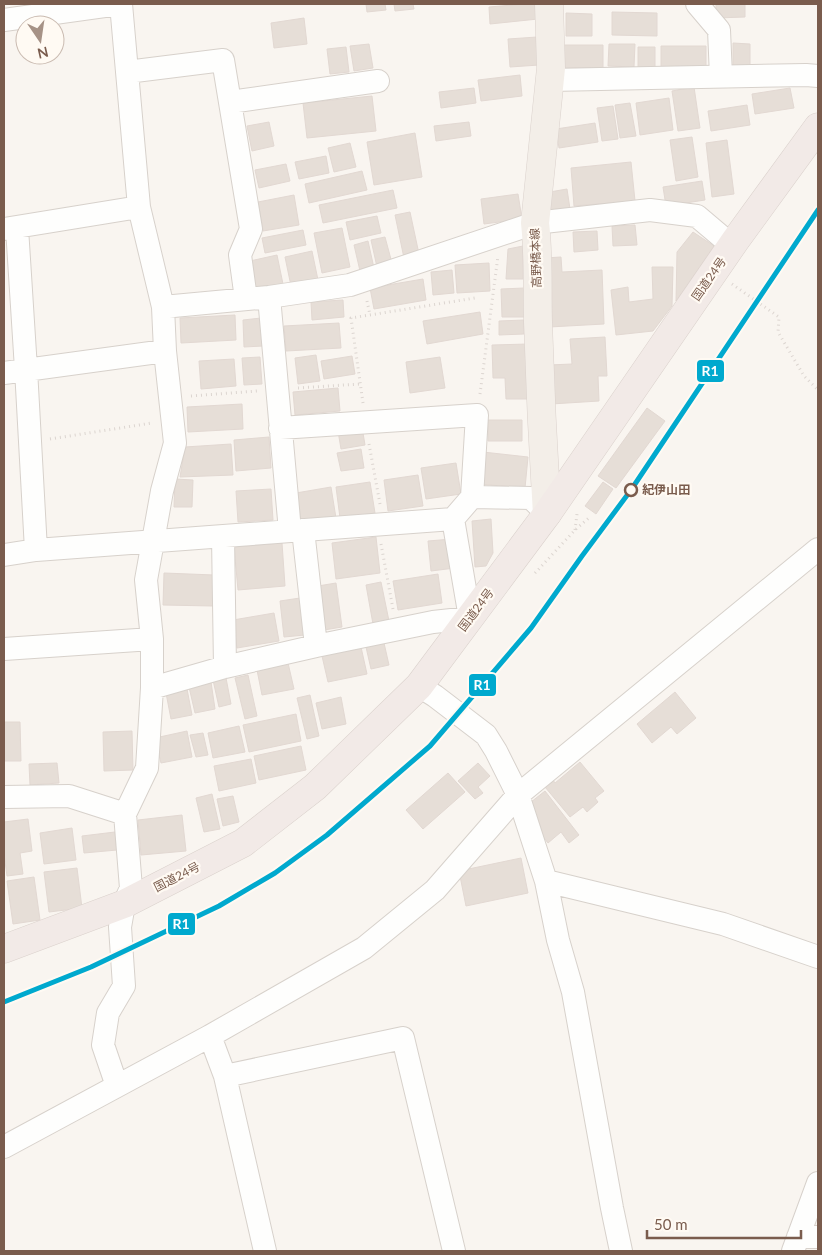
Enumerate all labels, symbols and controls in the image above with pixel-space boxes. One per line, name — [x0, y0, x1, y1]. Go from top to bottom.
north arrow — [15, 15, 65, 65]
text: N — [36, 44, 50, 63]
street label: 高野橋本線 — [527, 228, 544, 288]
street label: 国道24号 — [688, 254, 729, 303]
line badge: R1 — [696, 359, 725, 383]
text: R1 — [701, 362, 719, 379]
place label: 紀伊山田 — [642, 482, 690, 497]
marker: 紀伊山田 — [624, 483, 638, 497]
street label: 国道24号 — [455, 585, 497, 634]
line badge: R1 — [468, 673, 497, 697]
text: R1 — [473, 676, 491, 693]
street label: 国道24号 — [151, 859, 202, 895]
line badge: R1 — [167, 912, 196, 936]
text: R1 — [172, 915, 190, 932]
scale bar — [647, 1208, 801, 1240]
text: 50 m — [654, 1215, 688, 1233]

